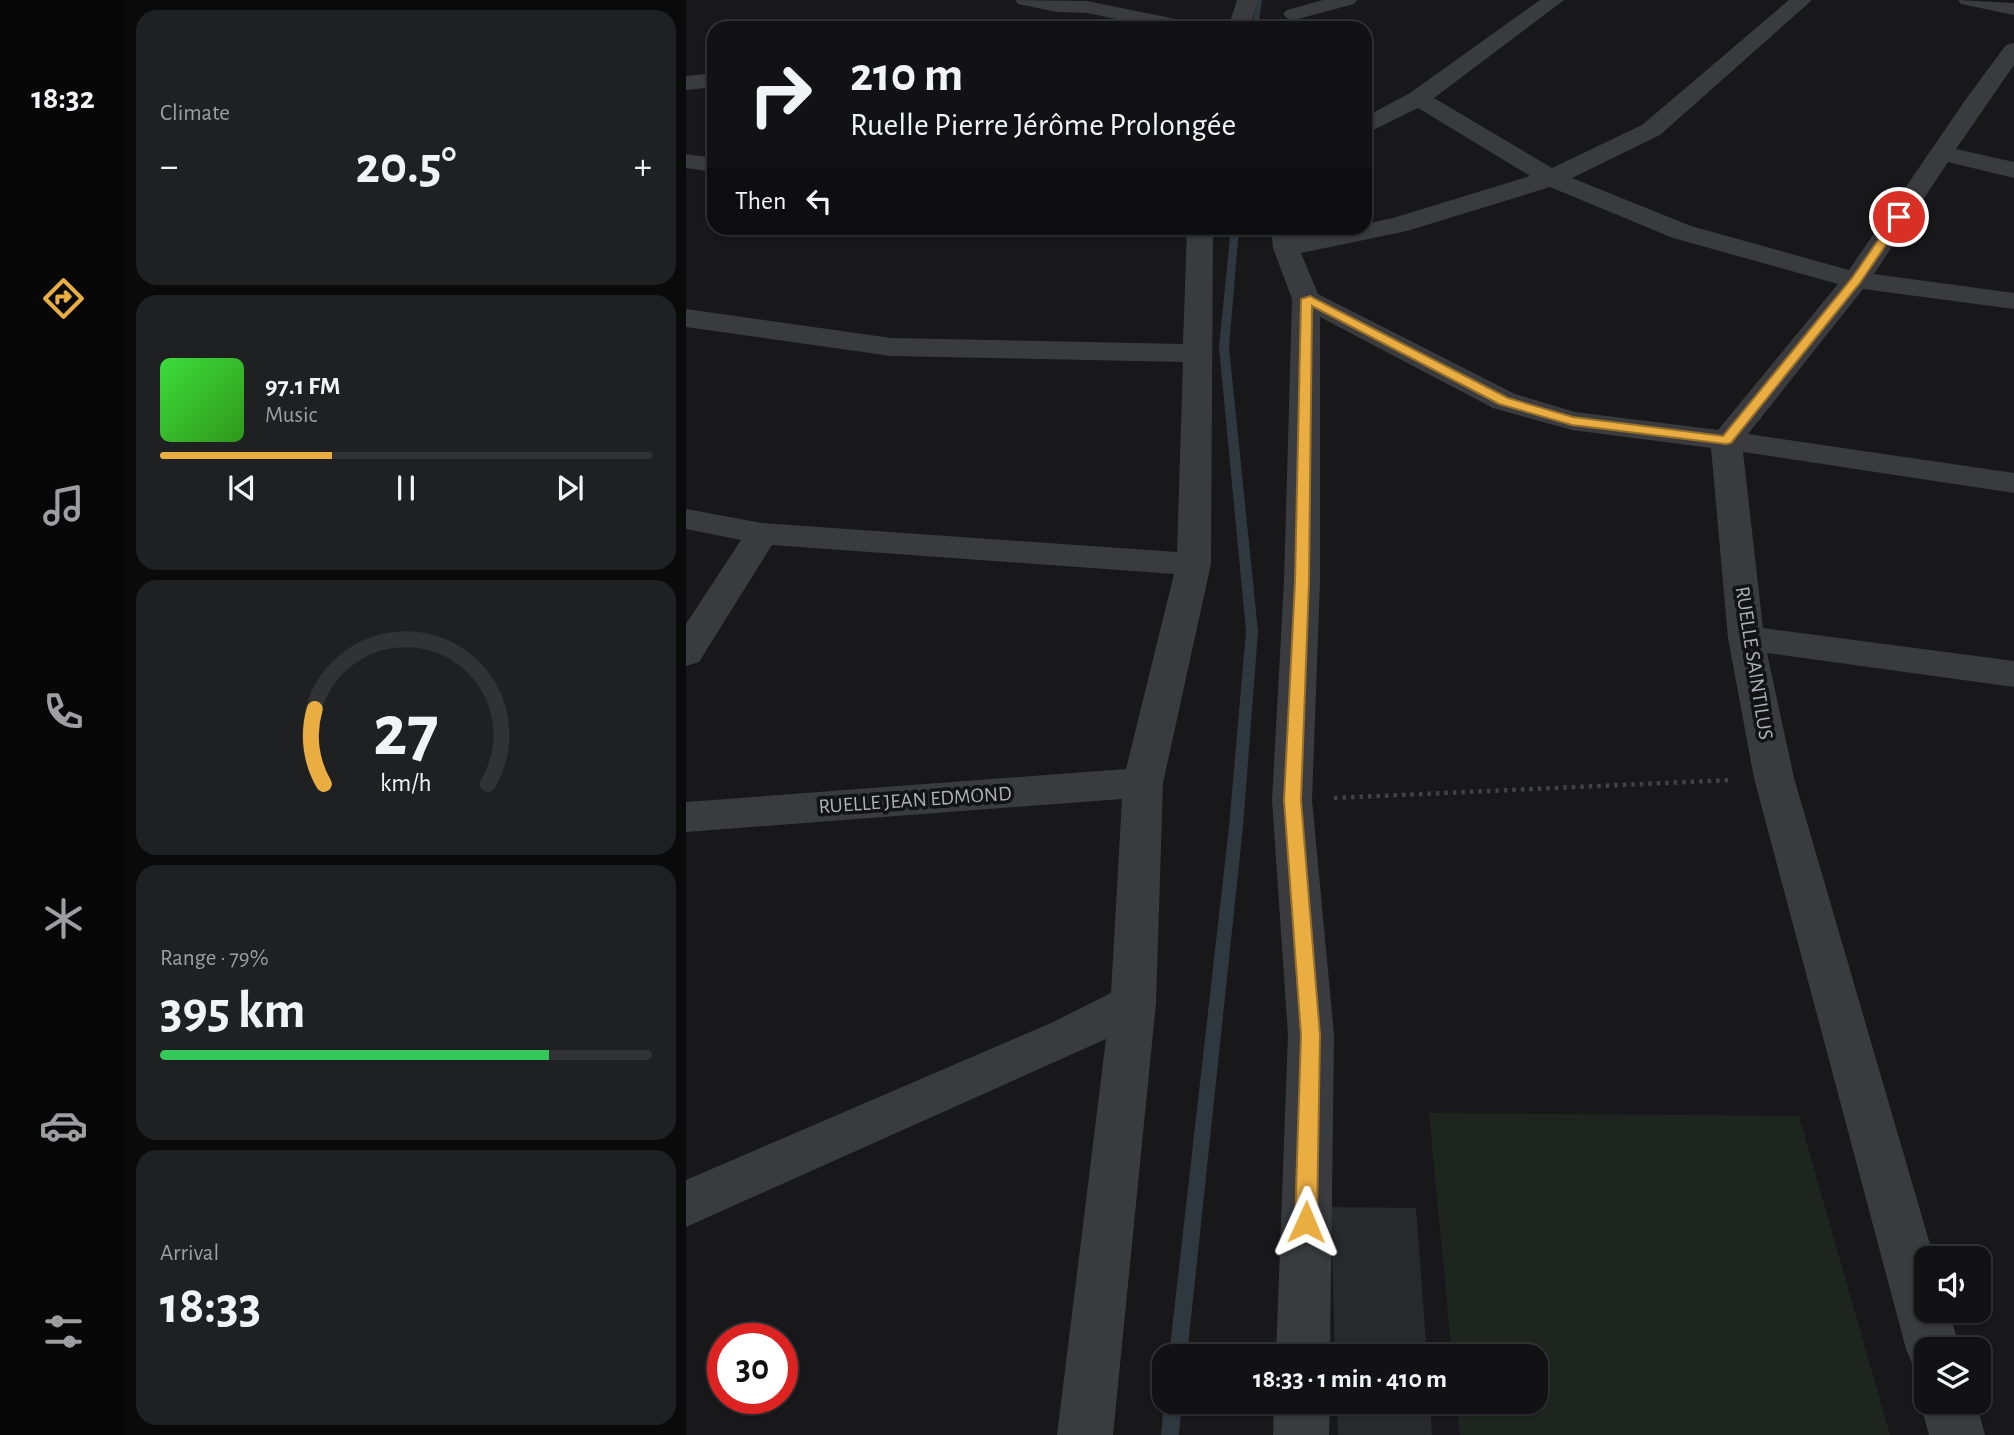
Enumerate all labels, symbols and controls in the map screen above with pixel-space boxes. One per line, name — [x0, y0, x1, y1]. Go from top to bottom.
icon: right — [735, 49, 826, 140]
text: 210 m — [850, 51, 963, 100]
text: 18:32 — [31, 82, 95, 114]
text: Climate — [160, 102, 230, 125]
text: Ruelle Pierre Jérôme Prolongée — [850, 109, 1236, 141]
text: 20.5° — [355, 140, 457, 192]
text: − — [160, 148, 178, 186]
text: + — [634, 148, 652, 186]
icon: left — [800, 182, 838, 220]
pin — [1869, 187, 1929, 247]
text: Then — [735, 188, 786, 214]
icon: arrive — [1880, 198, 1918, 236]
icon: directions — [39, 274, 88, 323]
text: 97.1 FM — [265, 373, 340, 399]
text: Music — [265, 404, 317, 427]
icon: previous — [223, 469, 261, 507]
icon: pause — [387, 469, 425, 507]
icon: next — [551, 469, 589, 507]
icon: music — [39, 481, 88, 530]
street label: RUELLE SAINTILUS — [1732, 585, 1777, 741]
icon: phone — [39, 687, 88, 736]
text: 27 — [373, 696, 439, 769]
text: km/h — [380, 770, 432, 795]
street label: RUELLE JEAN EDMOND — [818, 783, 1012, 817]
icon: climate — [39, 894, 88, 943]
text: Range · 79% — [160, 947, 269, 970]
text: 395 km — [160, 985, 306, 1037]
icon: car — [39, 1101, 88, 1150]
position arrow — [1269, 1185, 1343, 1259]
text: Arrival — [160, 1242, 219, 1265]
map controls — [1914, 1246, 1991, 1414]
button: sound — [1914, 1246, 1991, 1323]
text: 18:33 — [160, 1280, 261, 1332]
icon: filters — [39, 1307, 88, 1356]
speed limit sign: 30 — [707, 1323, 798, 1414]
button: layers — [1914, 1337, 1991, 1414]
text: 18:33 · 1 min · 410 m — [1253, 1366, 1447, 1392]

